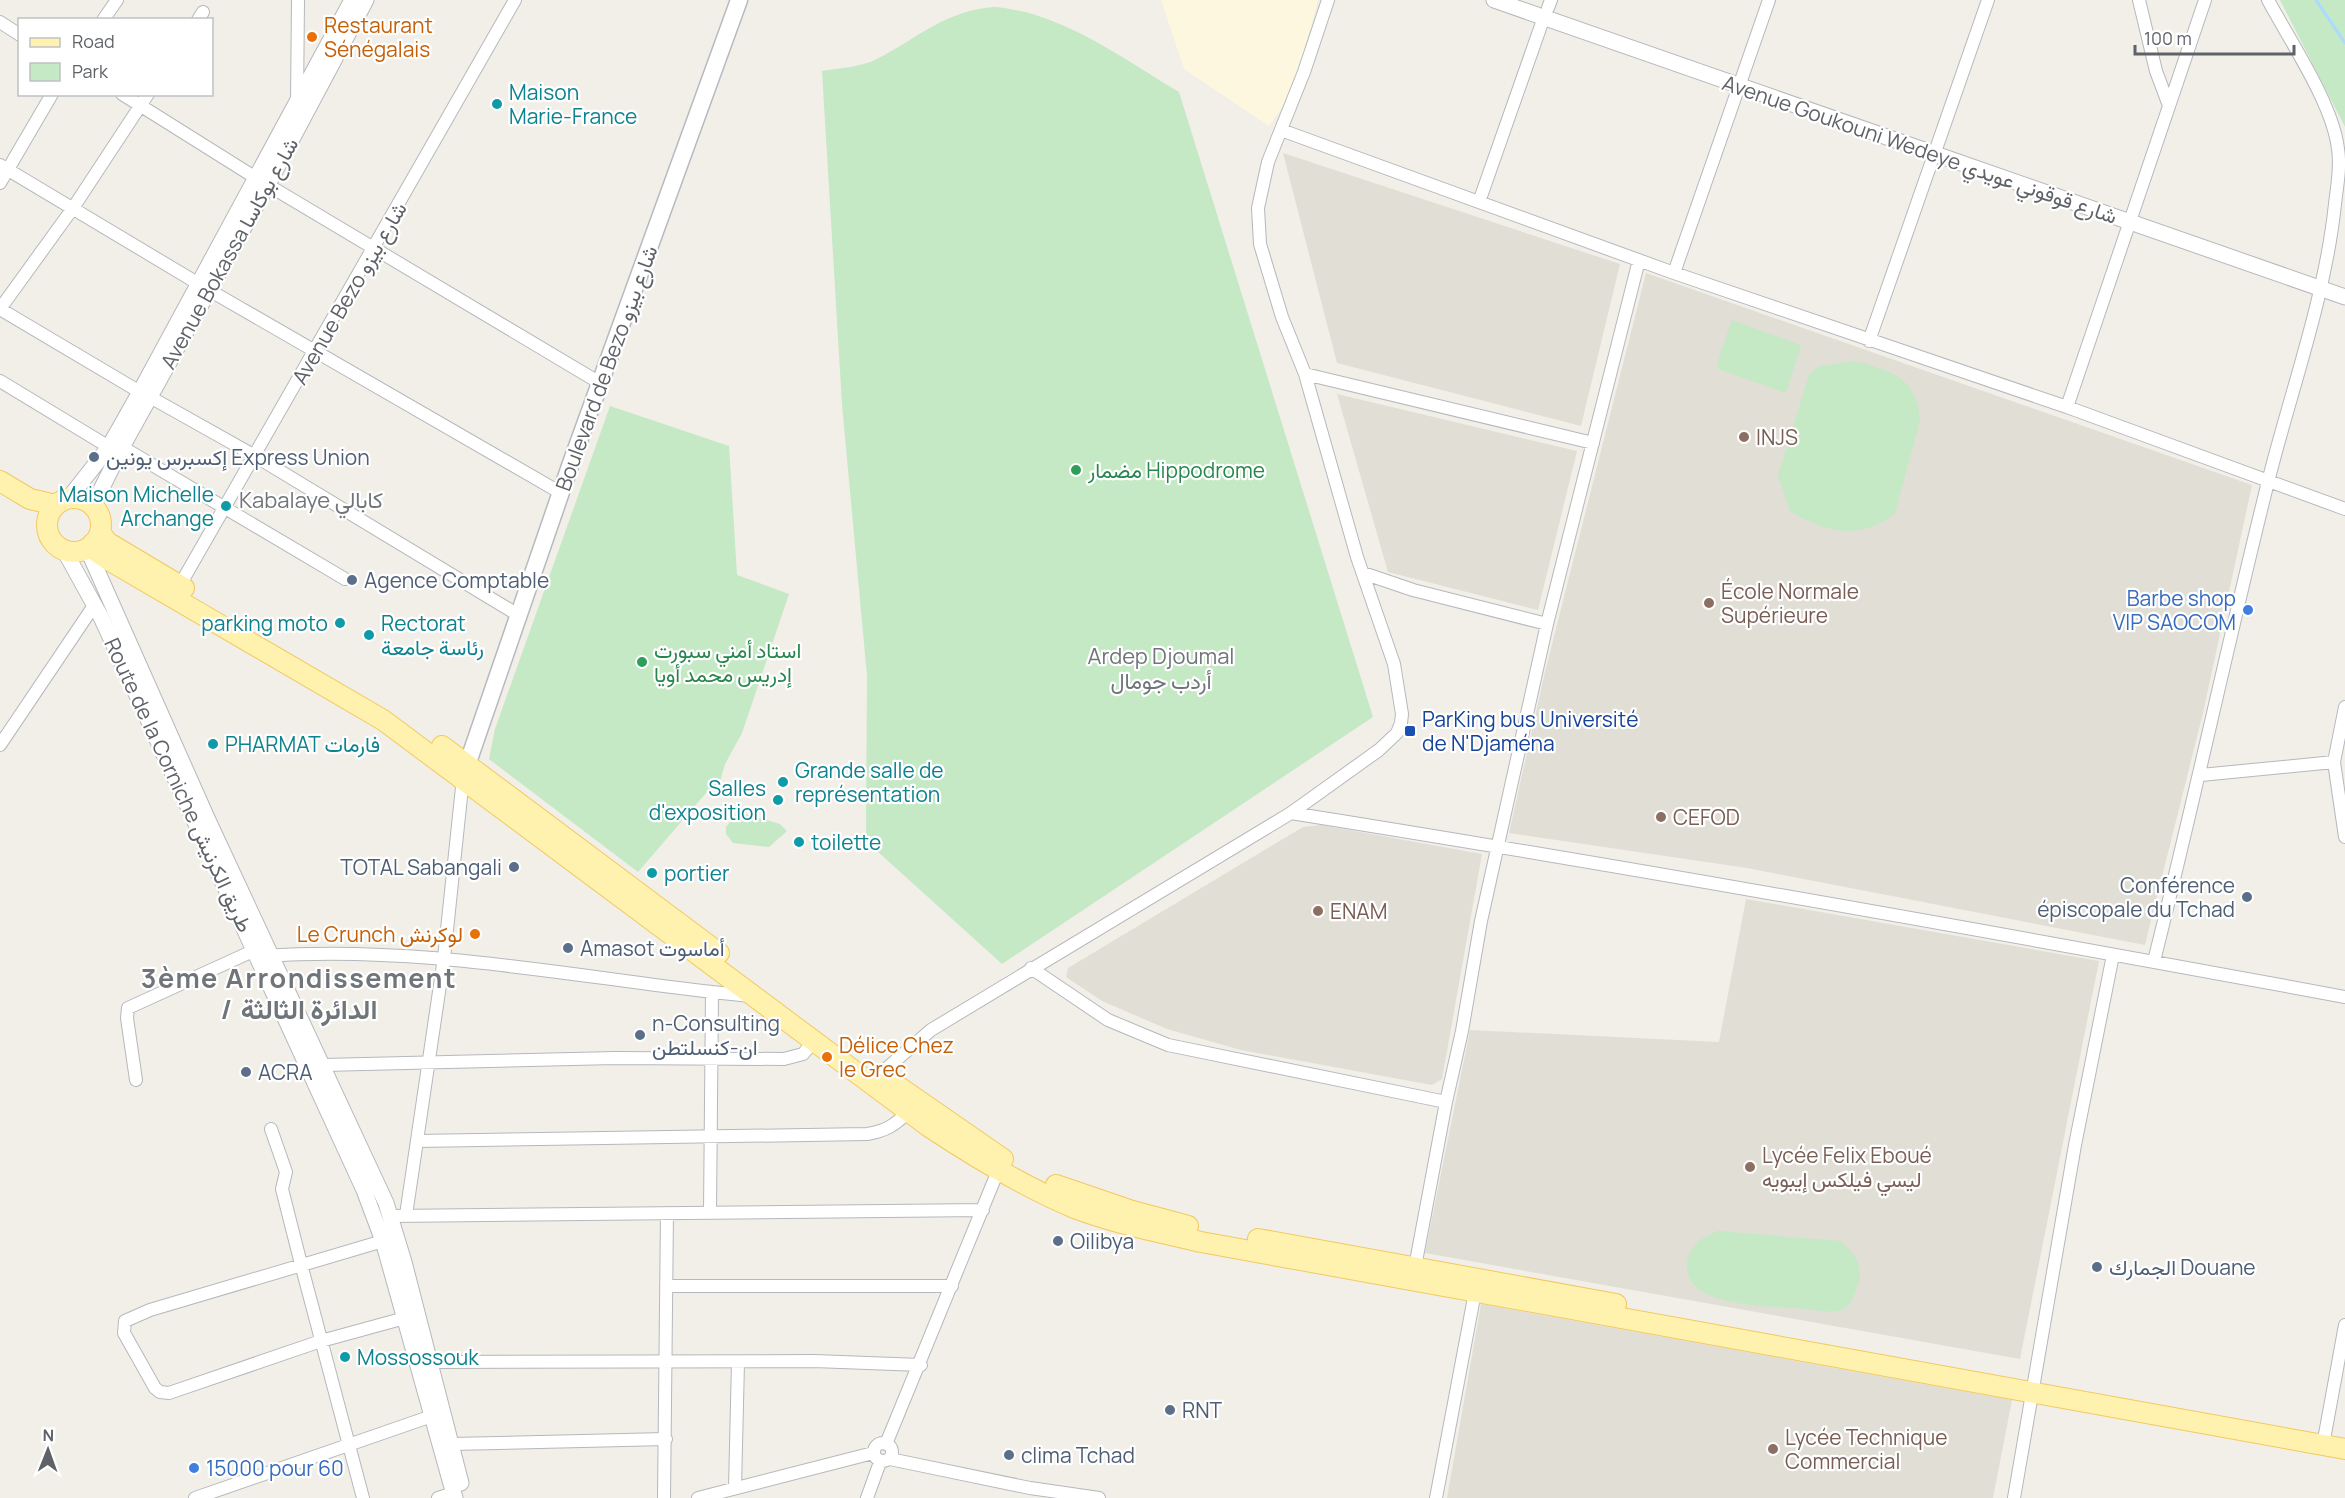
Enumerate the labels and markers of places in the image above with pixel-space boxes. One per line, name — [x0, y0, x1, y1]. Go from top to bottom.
place label: Restaurant Sénégalais — [324, 11, 433, 63]
marker: Restaurant Sénégalais — [305, 30, 319, 44]
place label: Maison Marie-France — [509, 78, 637, 130]
marker: Maison Marie-France — [490, 97, 504, 111]
place label: INJS — [1756, 423, 1798, 451]
marker: INJS — [1737, 430, 1751, 444]
place label: إكسبرس يونين Express Union — [106, 443, 370, 472]
marker: إكسبرس يونين Express Union — [87, 450, 101, 464]
place label: مضمار Hippodrome — [1087, 456, 1265, 484]
marker: مضمار Hippodrome — [1069, 463, 1083, 477]
place label: Maison Michelle Archange — [59, 480, 214, 532]
marker: Maison Michelle Archange — [219, 499, 233, 513]
place label: Agence Comptable — [364, 566, 549, 594]
marker: Agence Comptable — [345, 573, 359, 587]
place label: École Normale Supérieure — [1721, 577, 1859, 629]
place label: Barbe shop VIP SAOCOM — [2113, 584, 2236, 636]
marker: École Normale Supérieure — [1702, 596, 1716, 610]
marker: Barbe shop VIP SAOCOM — [2241, 603, 2255, 617]
place label: parking moto — [201, 609, 328, 637]
place label: Rectorat رئاسة جامعة — [381, 609, 484, 661]
marker: parking moto — [333, 616, 347, 630]
marker: Rectorat رئاسة جامعة — [362, 628, 376, 642]
place label: استاد أمني سبورت إدريس محمد أويا — [654, 636, 801, 689]
marker: استاد أمني سبورت إدريس محمد أويا — [635, 655, 649, 669]
place label: ParKing bus Université de N'Djaména — [1422, 705, 1638, 757]
marker: ParKing bus Université de N'Djaména — [1403, 724, 1417, 738]
place label: PHARMAT فارمات — [225, 730, 380, 758]
marker: PHARMAT فارمات — [206, 737, 220, 751]
place label: Grande salle de représentation — [795, 756, 944, 808]
place label: Salles d'exposition — [649, 774, 766, 826]
marker: Grande salle de représentation — [776, 775, 790, 789]
marker: Salles d'exposition — [771, 793, 785, 807]
place label: CEFOD — [1673, 803, 1740, 831]
marker: CEFOD — [1654, 810, 1668, 824]
place label: toilette — [811, 828, 881, 856]
marker: toilette — [792, 835, 806, 849]
place label: TOTAL Sabangali — [340, 853, 502, 881]
place label: portier — [664, 859, 730, 887]
marker: TOTAL Sabangali — [507, 860, 521, 874]
marker: portier — [645, 866, 659, 880]
place label: Conférence épiscopale du Tchad — [2037, 871, 2235, 923]
marker: Conférence épiscopale du Tchad — [2240, 890, 2254, 904]
place label: ENAM — [1330, 897, 1387, 925]
marker: ENAM — [1311, 904, 1325, 918]
place label: Le Crunch لوكرنش — [297, 920, 463, 948]
marker: Le Crunch لوكرنش — [468, 927, 482, 941]
place label: Amasot أماسوت — [580, 934, 725, 962]
marker: Amasot أماسوت — [561, 941, 575, 955]
place label: n-Consulting ان-كنسلتطن — [652, 1009, 780, 1061]
marker: n-Consulting ان-كنسلتطن — [633, 1028, 647, 1042]
place label: Délice Chez le Grec — [839, 1031, 954, 1083]
marker: Délice Chez le Grec — [820, 1050, 834, 1064]
place label: ACRA — [258, 1058, 312, 1086]
marker: ACRA — [239, 1065, 253, 1079]
place label: Lycée Felix Eboué ليسي فيلكس إيبويه — [1762, 1141, 1932, 1197]
marker: Lycée Felix Eboué ليسي فيلكس إيبويه — [1743, 1160, 1757, 1174]
place label: Oilibya — [1070, 1227, 1134, 1255]
marker: Oilibya — [1051, 1234, 1065, 1248]
place label: الجمارك Douane — [2109, 1253, 2256, 1281]
marker: الجمارك Douane — [2090, 1260, 2104, 1274]
place label: Mossossouk — [357, 1343, 479, 1371]
marker: Mossossouk — [338, 1350, 352, 1364]
place label: RNT — [1182, 1396, 1223, 1424]
marker: RNT — [1163, 1403, 1177, 1417]
place label: Lycée Technique Commercial — [1785, 1423, 1948, 1475]
place label: clima Tchad — [1021, 1441, 1135, 1469]
marker: Lycée Technique Commercial — [1766, 1442, 1780, 1456]
marker: clima Tchad — [1002, 1448, 1016, 1462]
place label: 15000 pour 60 — [206, 1454, 344, 1482]
marker: 15000 pour 60 — [187, 1461, 201, 1475]

